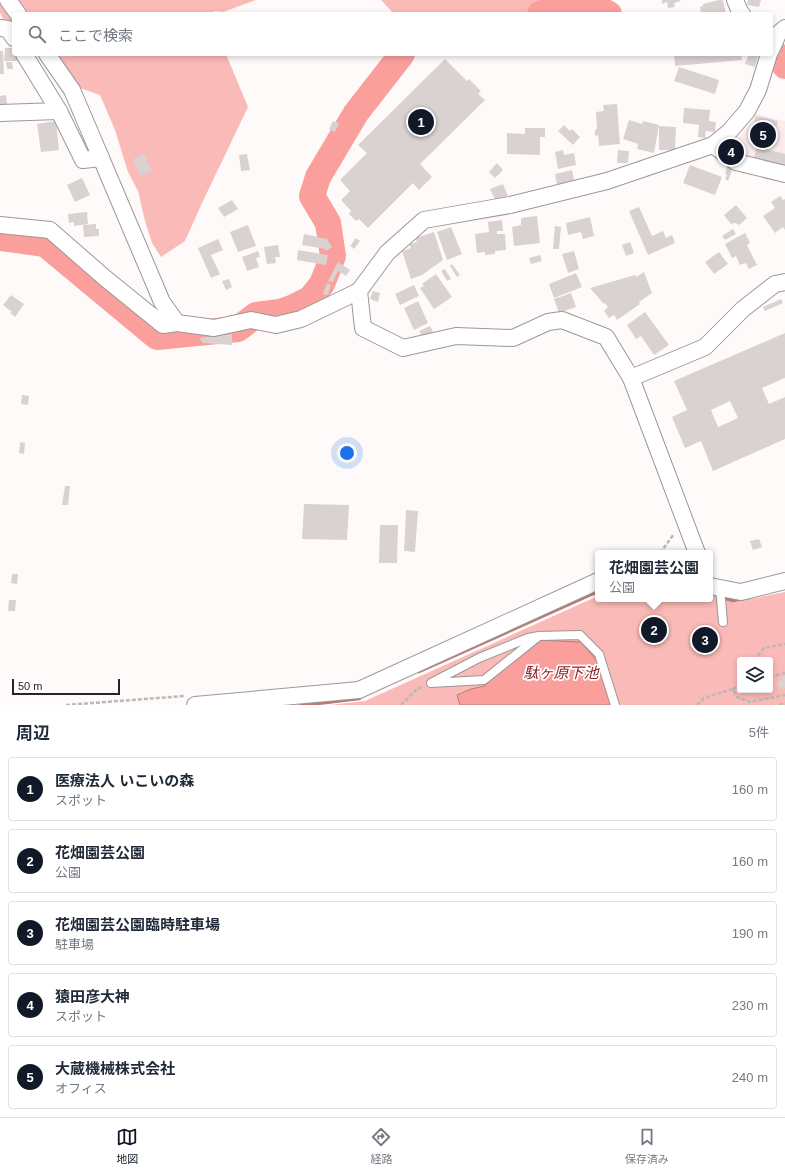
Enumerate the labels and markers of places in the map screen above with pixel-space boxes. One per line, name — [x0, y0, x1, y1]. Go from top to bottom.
pin: 1 — [408, 107, 434, 137]
pin: 5 — [750, 120, 776, 150]
pin: 4 — [718, 137, 744, 167]
pin: 2 — [641, 615, 667, 645]
pin: 3 — [692, 625, 718, 655]

